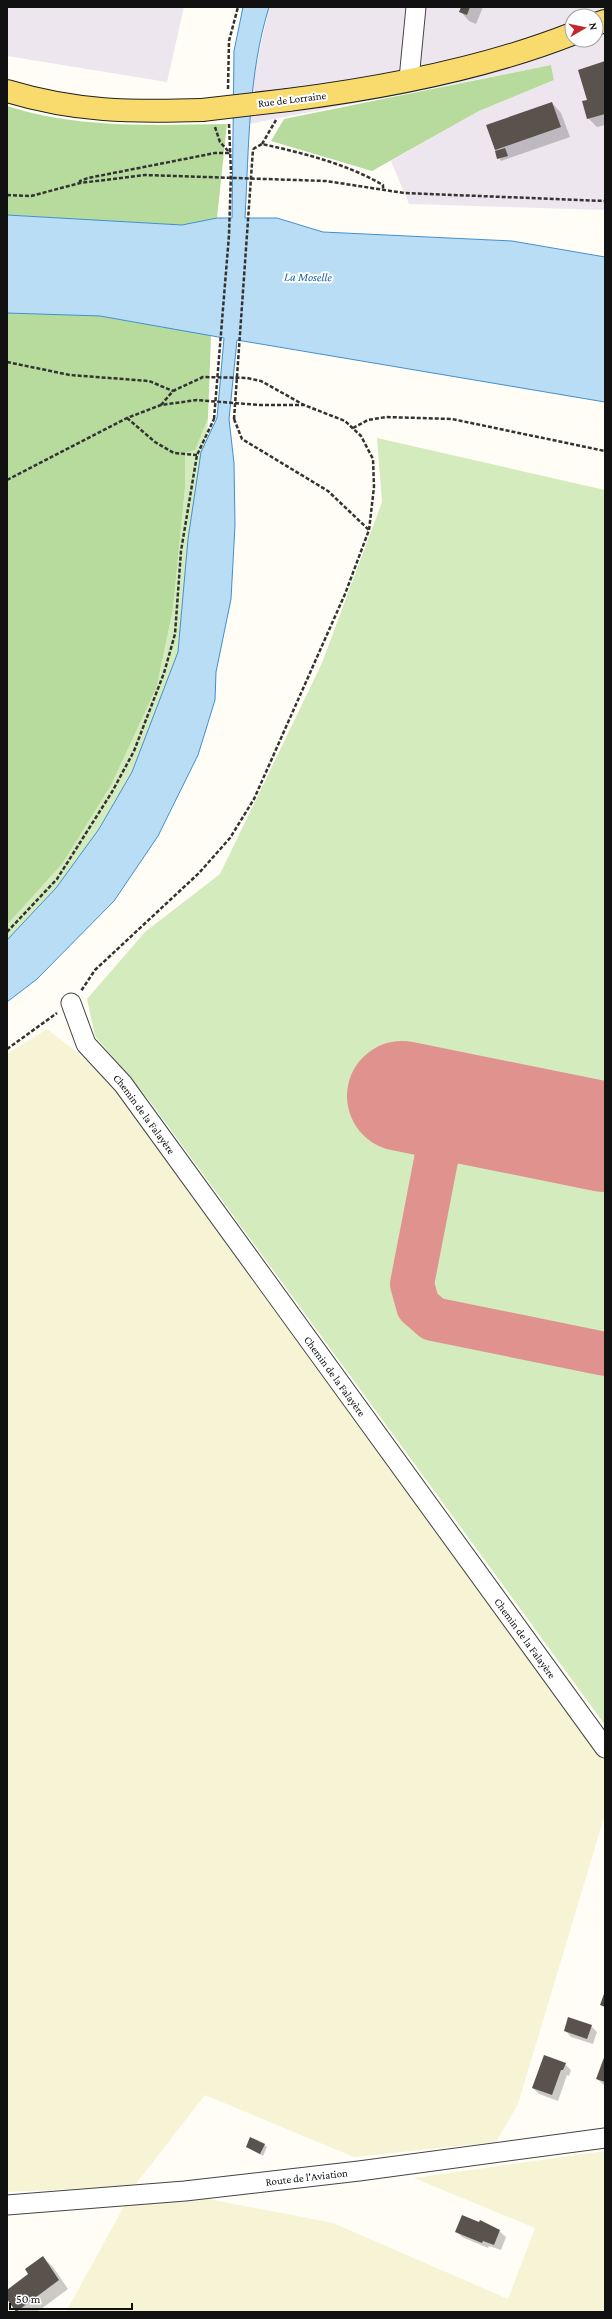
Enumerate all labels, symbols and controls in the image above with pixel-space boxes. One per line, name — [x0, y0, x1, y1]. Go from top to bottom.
north arrow — [564, 8, 604, 48]
text: N — [587, 22, 600, 32]
street label: Rue de Lorraine — [257, 89, 327, 109]
water label: La Moselle — [284, 270, 332, 284]
street label: Chemin de la Falayère — [111, 1072, 178, 1156]
street label: Chemin de la Falayère — [302, 1334, 368, 1419]
street label: Chemin de la Falayère — [492, 1596, 559, 1681]
street label: Route de l'Aviation — [265, 2166, 349, 2188]
scale bar — [10, 2285, 132, 2311]
text: 50 m — [16, 2292, 41, 2306]

